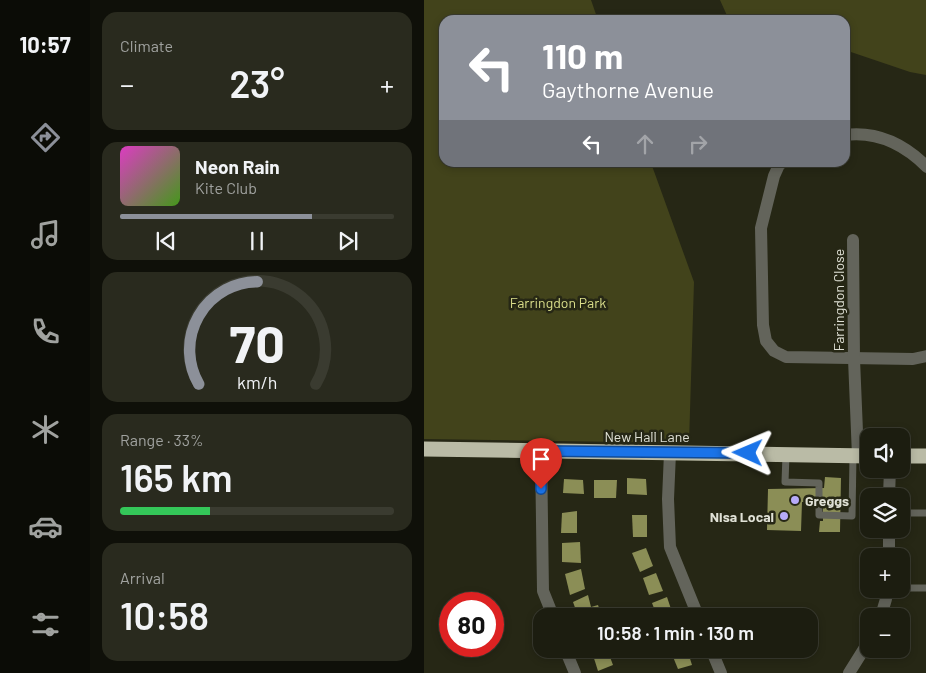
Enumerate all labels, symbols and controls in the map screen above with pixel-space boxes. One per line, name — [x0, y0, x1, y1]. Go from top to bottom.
text: 10:57 — [19, 31, 71, 57]
text: 110 m — [542, 34, 623, 76]
icon: left — [459, 35, 524, 100]
text: Climate — [120, 36, 173, 55]
text: 23° — [229, 60, 285, 106]
text: − — [120, 67, 134, 101]
text: + — [380, 67, 394, 101]
text: Gaythorne Avenue — [542, 76, 714, 102]
icon: directions — [28, 120, 63, 155]
icon: left — [578, 130, 606, 158]
icon: ahead — [631, 130, 659, 158]
icon: right — [684, 130, 712, 158]
text: Neon Rain — [195, 155, 280, 178]
text: Kite Club — [195, 178, 257, 197]
icon: music — [28, 217, 63, 252]
icon: previous — [152, 227, 180, 255]
icon: pause — [243, 227, 271, 255]
icon: next — [334, 227, 362, 255]
street label: Farringdon Close — [830, 249, 847, 351]
park label: Farringdon Park — [510, 294, 606, 311]
text: 70 — [229, 311, 285, 373]
icon: phone — [28, 314, 63, 349]
text: km/h — [237, 371, 277, 393]
icon: climate — [28, 412, 63, 447]
position arrow — [721, 426, 773, 478]
street label: New Hall Lane — [604, 428, 690, 445]
map controls — [860, 428, 910, 658]
button: sound — [860, 428, 910, 478]
text: Range · 33% — [120, 430, 204, 449]
pin — [520, 438, 562, 489]
icon: arrive — [527, 445, 555, 473]
text: 165 km — [120, 454, 233, 500]
button: layers — [860, 488, 910, 538]
place label: Greggs — [805, 492, 849, 509]
marker: Greggs — [789, 494, 801, 506]
place label: Nisa Local — [710, 508, 774, 525]
icon: car — [28, 509, 63, 544]
marker: Nisa Local — [778, 510, 790, 522]
button: + — [860, 548, 910, 598]
text: Arrival — [120, 568, 165, 587]
text: 10:58 — [120, 592, 209, 638]
speed limit sign: 80 — [439, 592, 504, 657]
icon: filters — [28, 607, 63, 642]
button: − — [860, 608, 910, 658]
text: 10:58 · 1 min · 130 m — [597, 621, 754, 644]

